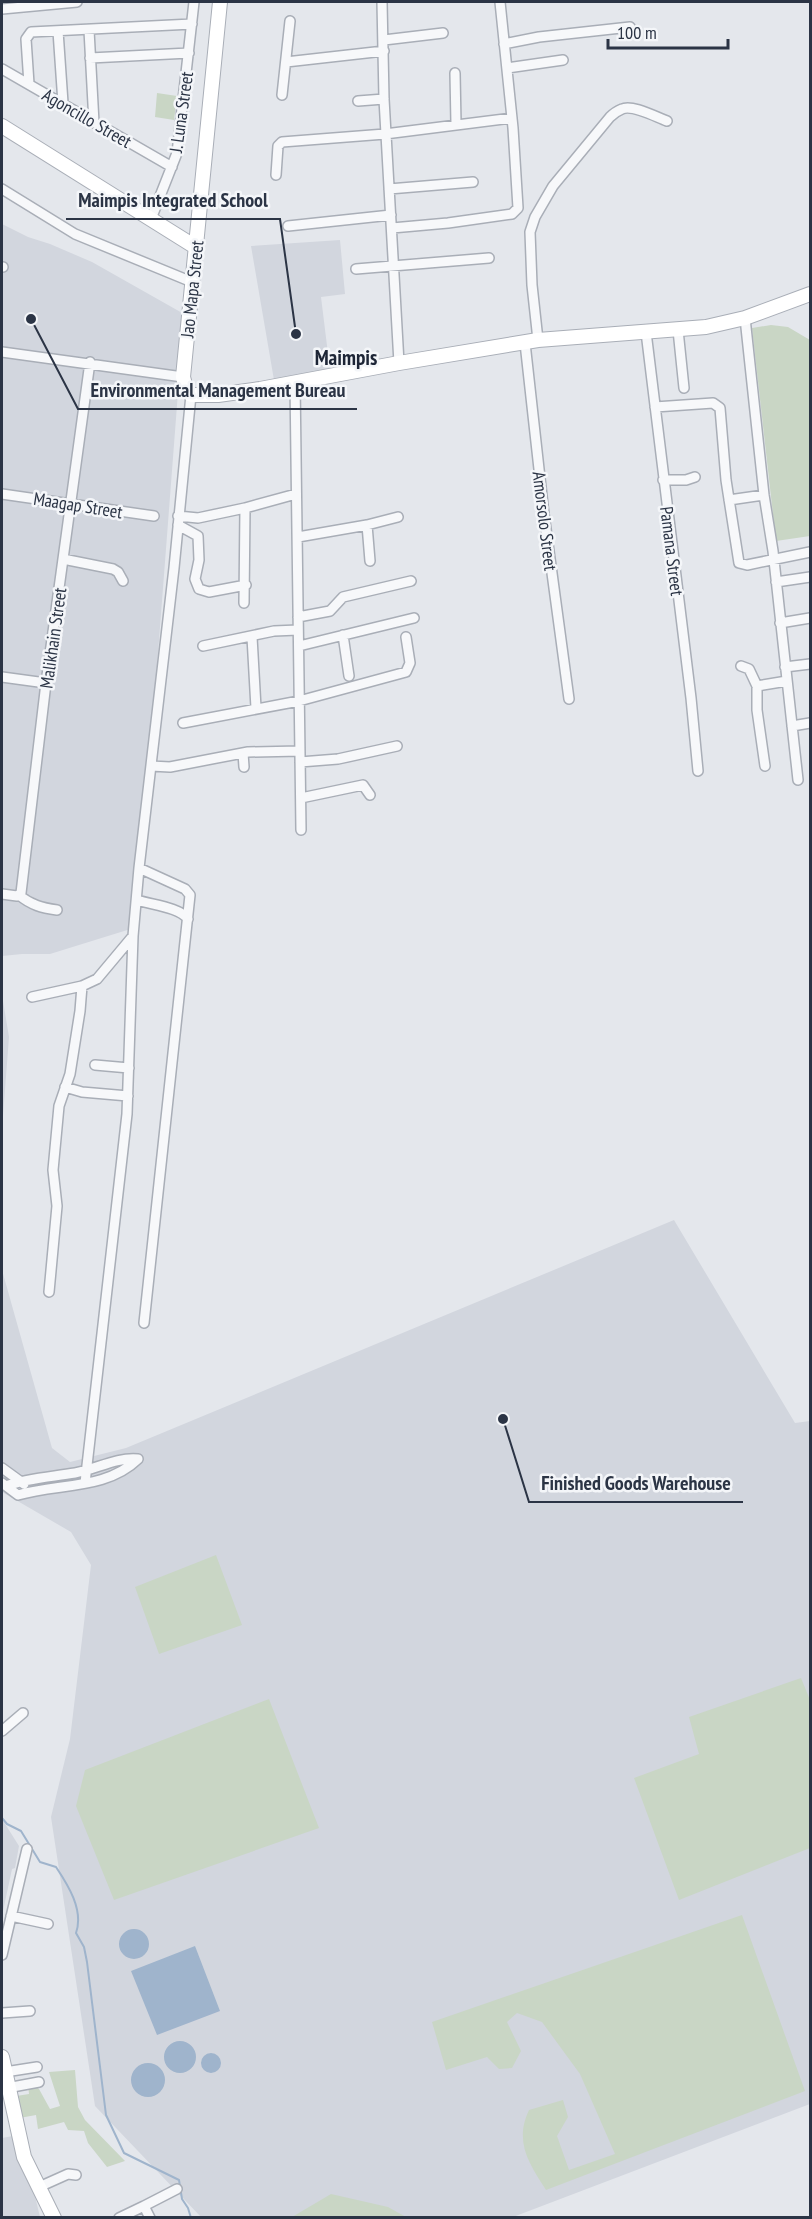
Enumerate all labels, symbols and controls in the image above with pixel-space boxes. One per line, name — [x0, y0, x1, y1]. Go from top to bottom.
scale bar — [608, 12, 728, 50]
text: 100 m — [617, 21, 657, 44]
street label: J. Luna Street — [164, 70, 198, 155]
street label: Agoncillo Street — [38, 83, 136, 153]
callout: Maimpis Integrated School — [66, 181, 280, 219]
text: Maimpis Integrated School — [78, 187, 268, 213]
street label: Jao Mapa Street — [175, 239, 209, 340]
district label: Maimpis — [315, 344, 377, 371]
callout: Environmental Management Bureau — [78, 371, 357, 409]
text: Environmental Management Bureau — [91, 377, 346, 403]
street label: Amorsolo Street — [528, 470, 563, 572]
street label: Maagap Street — [32, 487, 124, 523]
street label: Pamana Street — [655, 505, 689, 597]
street label: Malikhain Street — [35, 586, 71, 690]
callout: Finished Goods Warehouse — [529, 1464, 743, 1502]
text: Finished Goods Warehouse — [541, 1470, 731, 1496]

